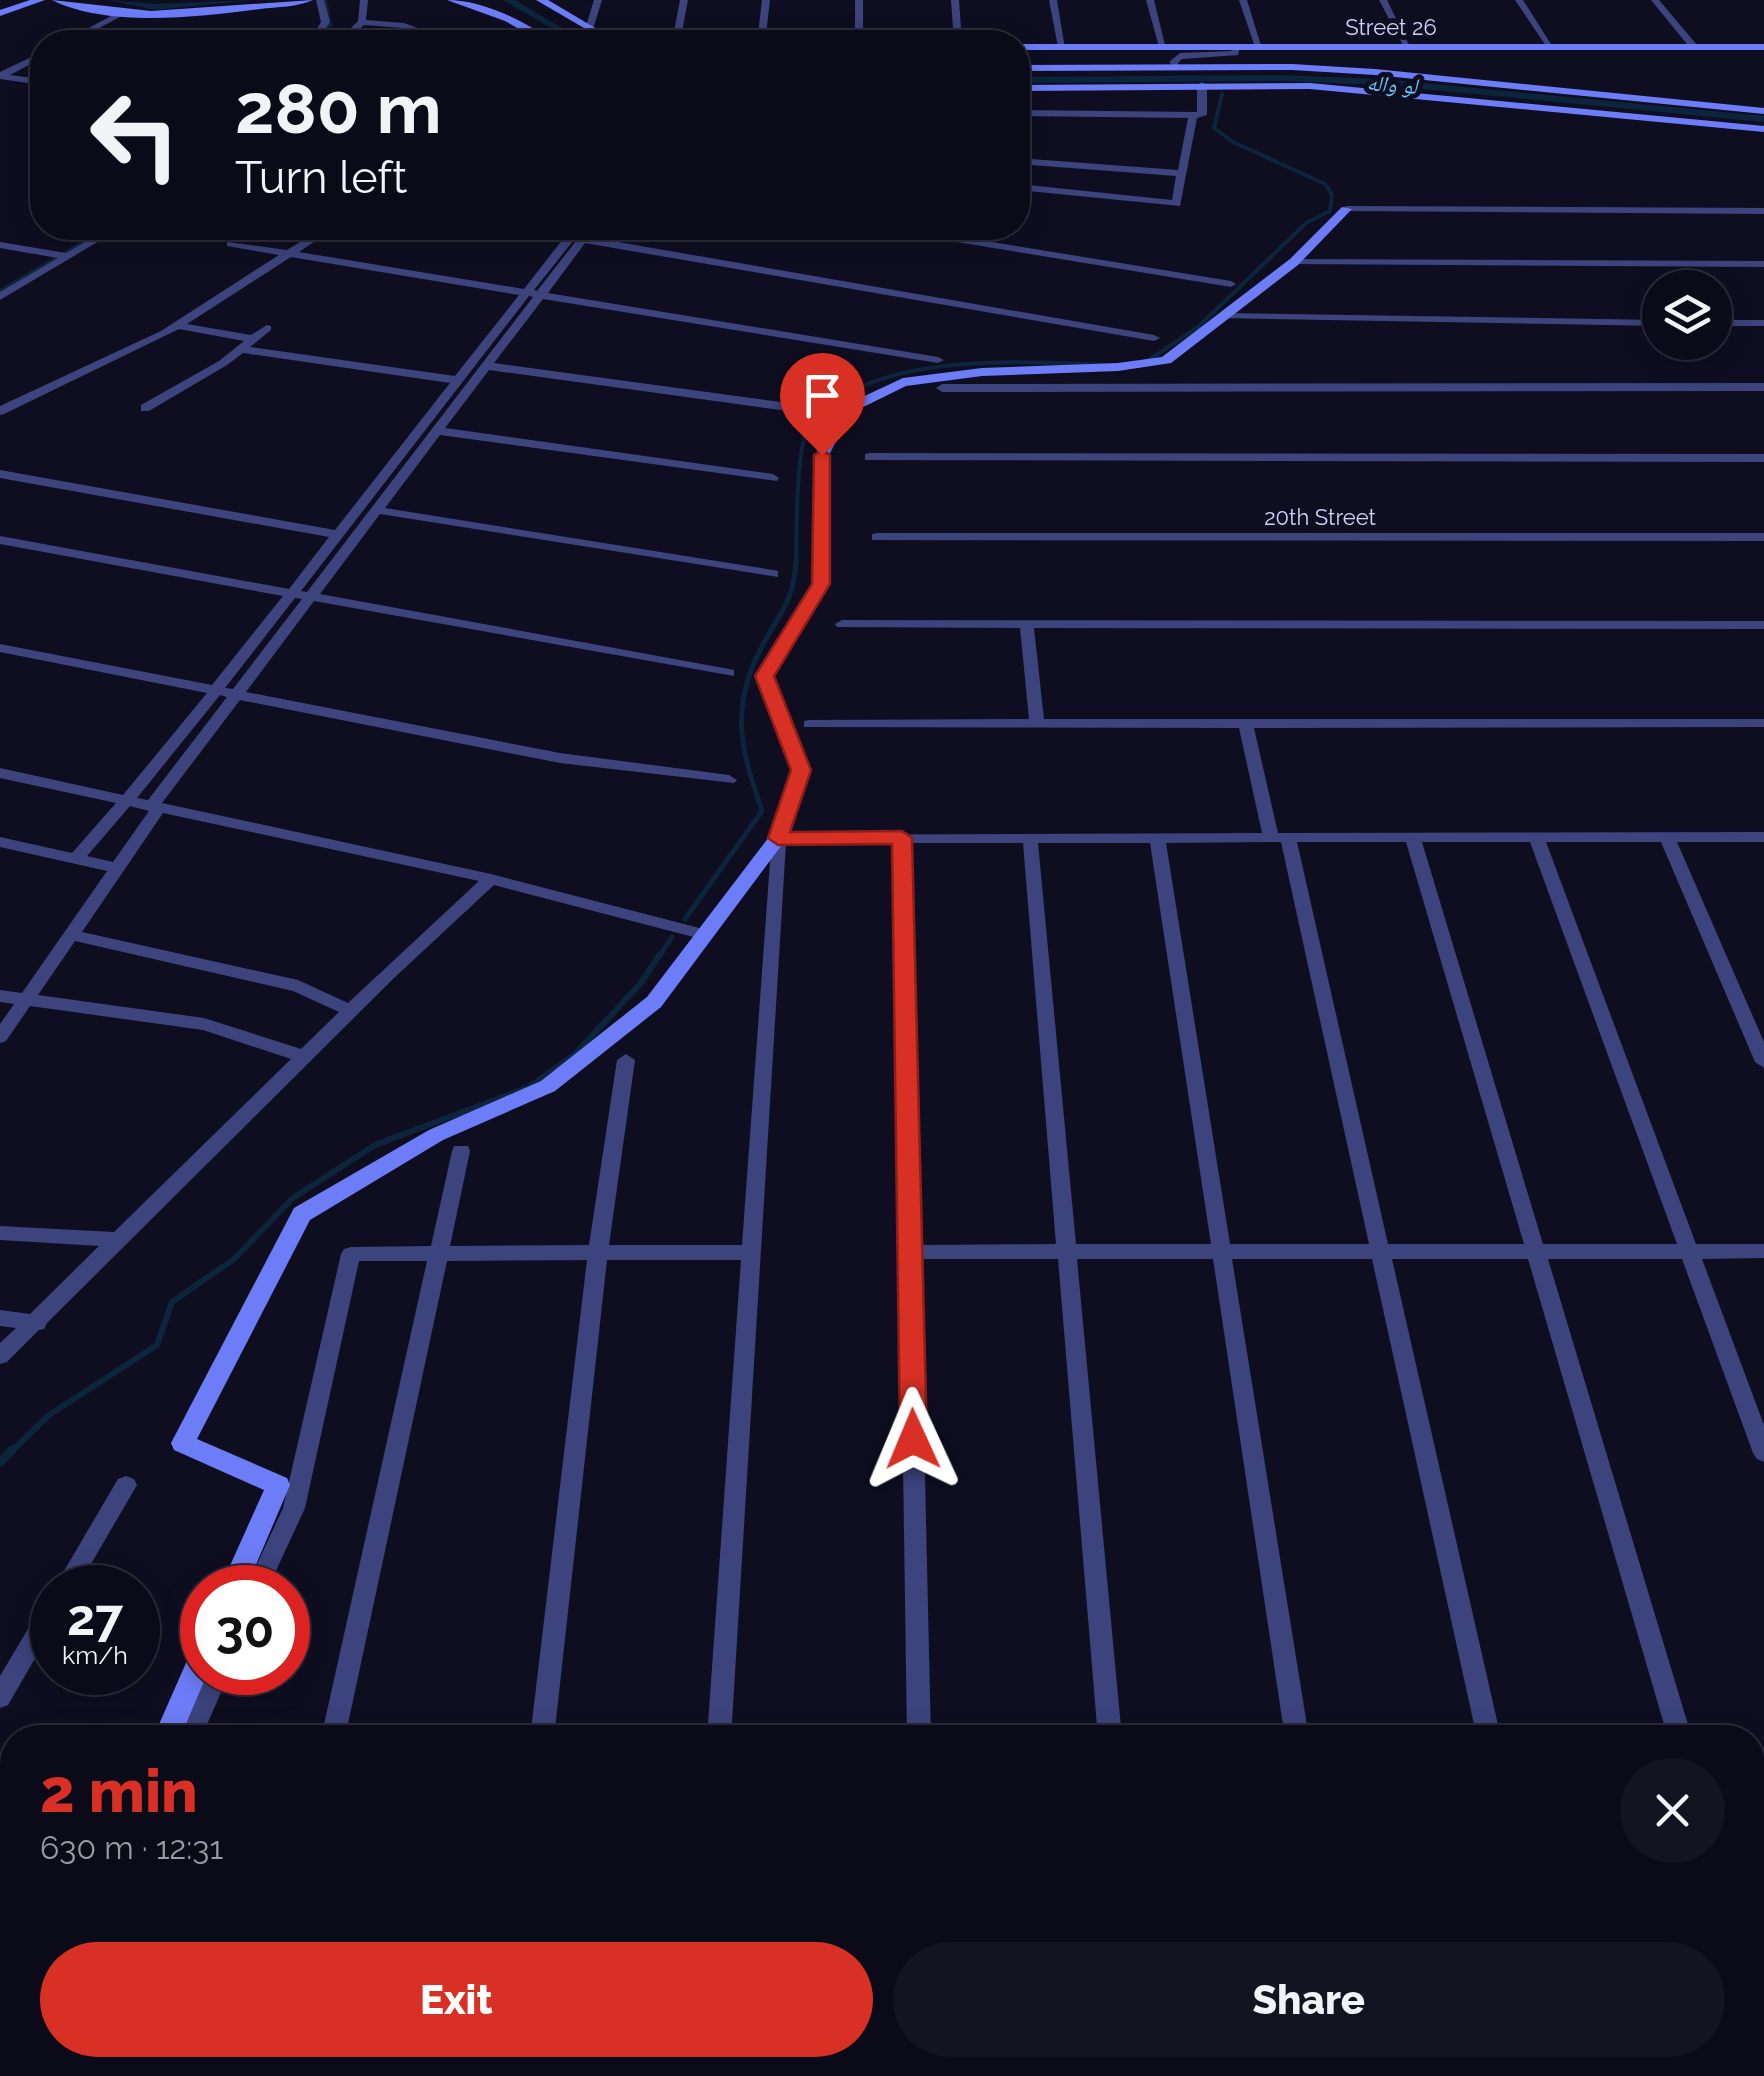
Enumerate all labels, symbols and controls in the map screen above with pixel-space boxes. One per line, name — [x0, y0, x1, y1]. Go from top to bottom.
street label: Street 26 — [1345, 14, 1437, 40]
text: 280 m — [235, 67, 442, 149]
water label: لو واله — [1366, 69, 1420, 99]
icon: left — [70, 70, 200, 200]
text: Turn left — [235, 151, 407, 204]
map controls — [1642, 270, 1732, 360]
button: layers — [1642, 270, 1732, 360]
pin — [780, 353, 865, 456]
icon: arrive — [795, 368, 850, 423]
street label: 20th Street — [1264, 504, 1376, 530]
position arrow — [861, 1387, 965, 1491]
speed limit sign: 30 — [180, 1565, 310, 1695]
text: 27 — [67, 1588, 123, 1647]
text: km/h — [62, 1640, 128, 1670]
text: 2 min — [40, 1756, 198, 1826]
button: close — [1620, 1758, 1725, 1863]
text: 630 m · 12:31 — [40, 1829, 223, 1866]
button: Exit — [40, 1942, 873, 2057]
button: Share — [893, 1942, 1725, 2057]

